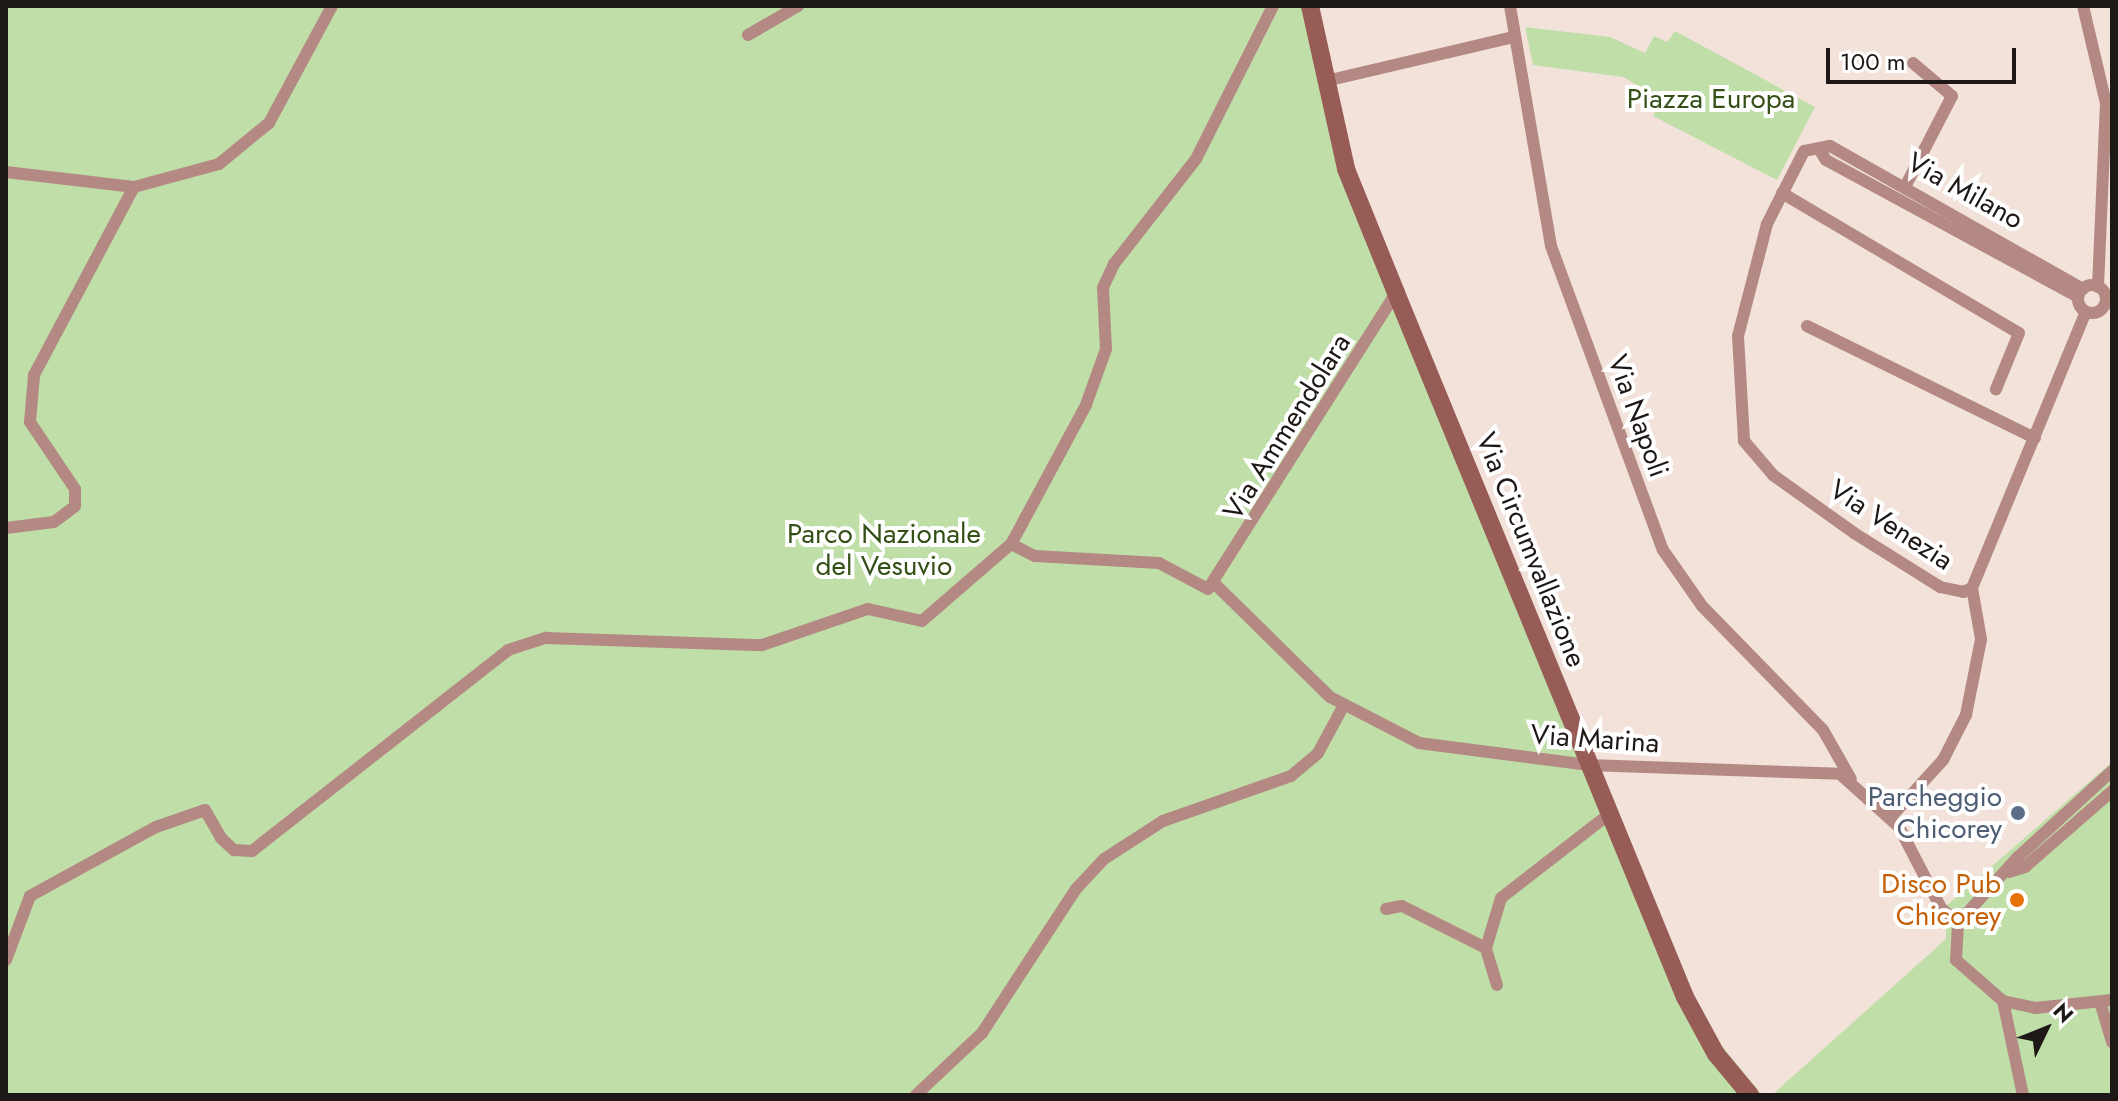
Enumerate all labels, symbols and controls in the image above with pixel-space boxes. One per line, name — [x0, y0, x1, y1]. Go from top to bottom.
scale bar — [1830, 32, 2020, 82]
text: 100 m — [1840, 44, 1906, 79]
park label: Piazza Europa — [1627, 82, 1795, 116]
street label: Via Milano — [1901, 145, 2029, 237]
street label: Via Ammendolara — [1216, 328, 1358, 526]
street label: Via Napoli — [1600, 350, 1676, 482]
street label: Via Circumvallazione — [1469, 428, 1593, 672]
street label: Via Venezia — [1823, 473, 1959, 577]
park label: Parco Nazionale del Vesuvio — [787, 517, 981, 583]
street label: Via Marina — [1530, 718, 1660, 760]
place label: Parcheggio Chicorey — [1868, 780, 2002, 846]
marker: Parcheggio Chicorey — [2009, 804, 2027, 822]
place label: Disco Pub Chicorey — [1881, 867, 2001, 933]
marker: Disco Pub Chicorey — [2008, 891, 2026, 909]
north arrow — [2006, 989, 2086, 1069]
text: N — [2046, 995, 2081, 1030]

